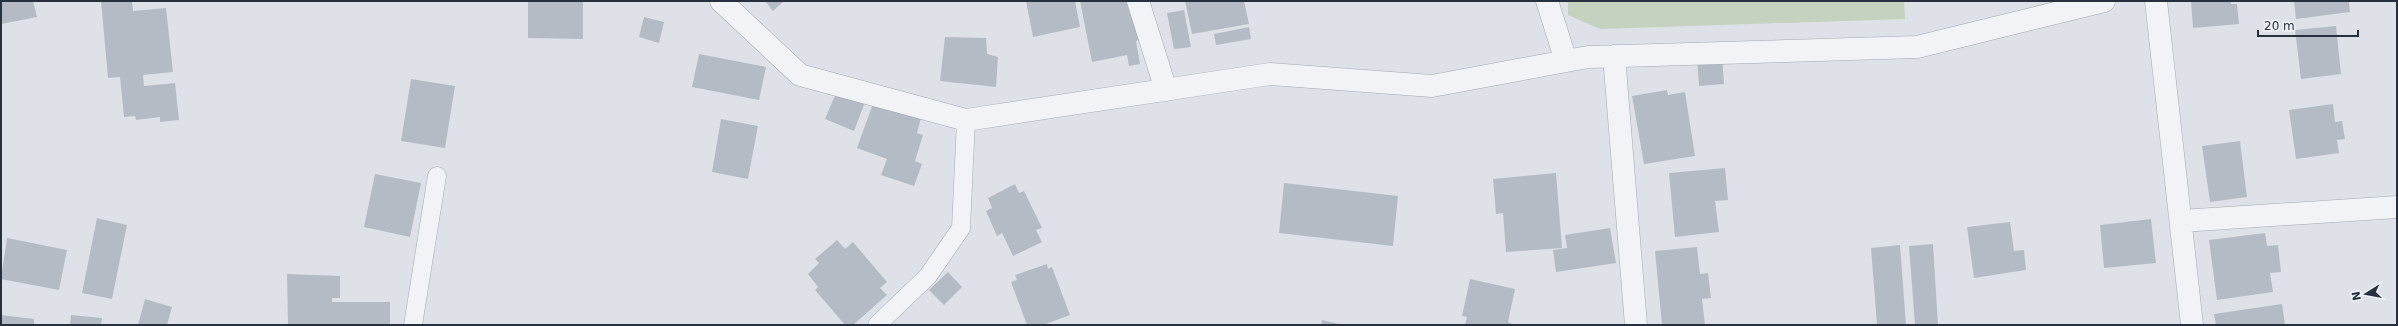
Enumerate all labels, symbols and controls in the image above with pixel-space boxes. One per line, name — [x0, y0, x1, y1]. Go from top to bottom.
scale bar — [2258, 12, 2358, 38]
text: 20 m — [2264, 19, 2295, 33]
north arrow — [2346, 274, 2386, 314]
text: N — [2349, 290, 2364, 302]

